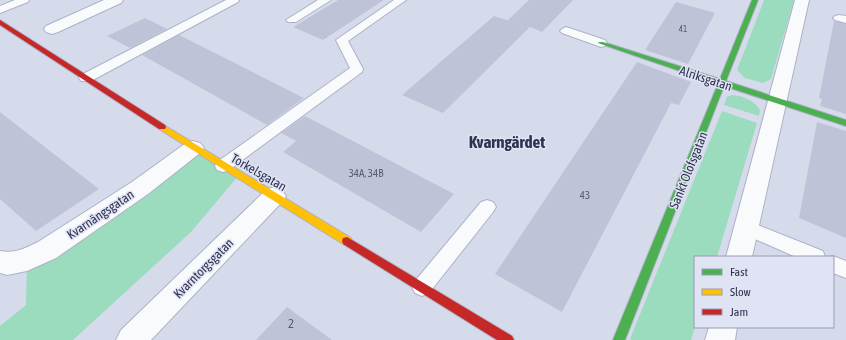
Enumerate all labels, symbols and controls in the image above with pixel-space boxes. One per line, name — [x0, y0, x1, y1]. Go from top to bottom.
house number: 41 — [679, 24, 687, 34]
street label: Alriksgatan — [678, 63, 734, 94]
street label: Sankt Olofsgatan — [666, 129, 711, 211]
district label: Kvarngärdet — [469, 132, 545, 152]
street label: Torkelsgatan — [228, 151, 289, 194]
house number: 34A, 34B — [349, 167, 384, 179]
street label: Kvarnängsgatan — [64, 187, 137, 242]
house number: 43 — [580, 189, 590, 201]
street label: Kvarntorgsgatan — [170, 235, 236, 301]
legend — [694, 256, 834, 328]
text: Fast — [730, 265, 748, 279]
text: Slow — [730, 285, 751, 299]
text: Jam — [730, 305, 748, 319]
house number: 2 — [288, 316, 294, 331]

